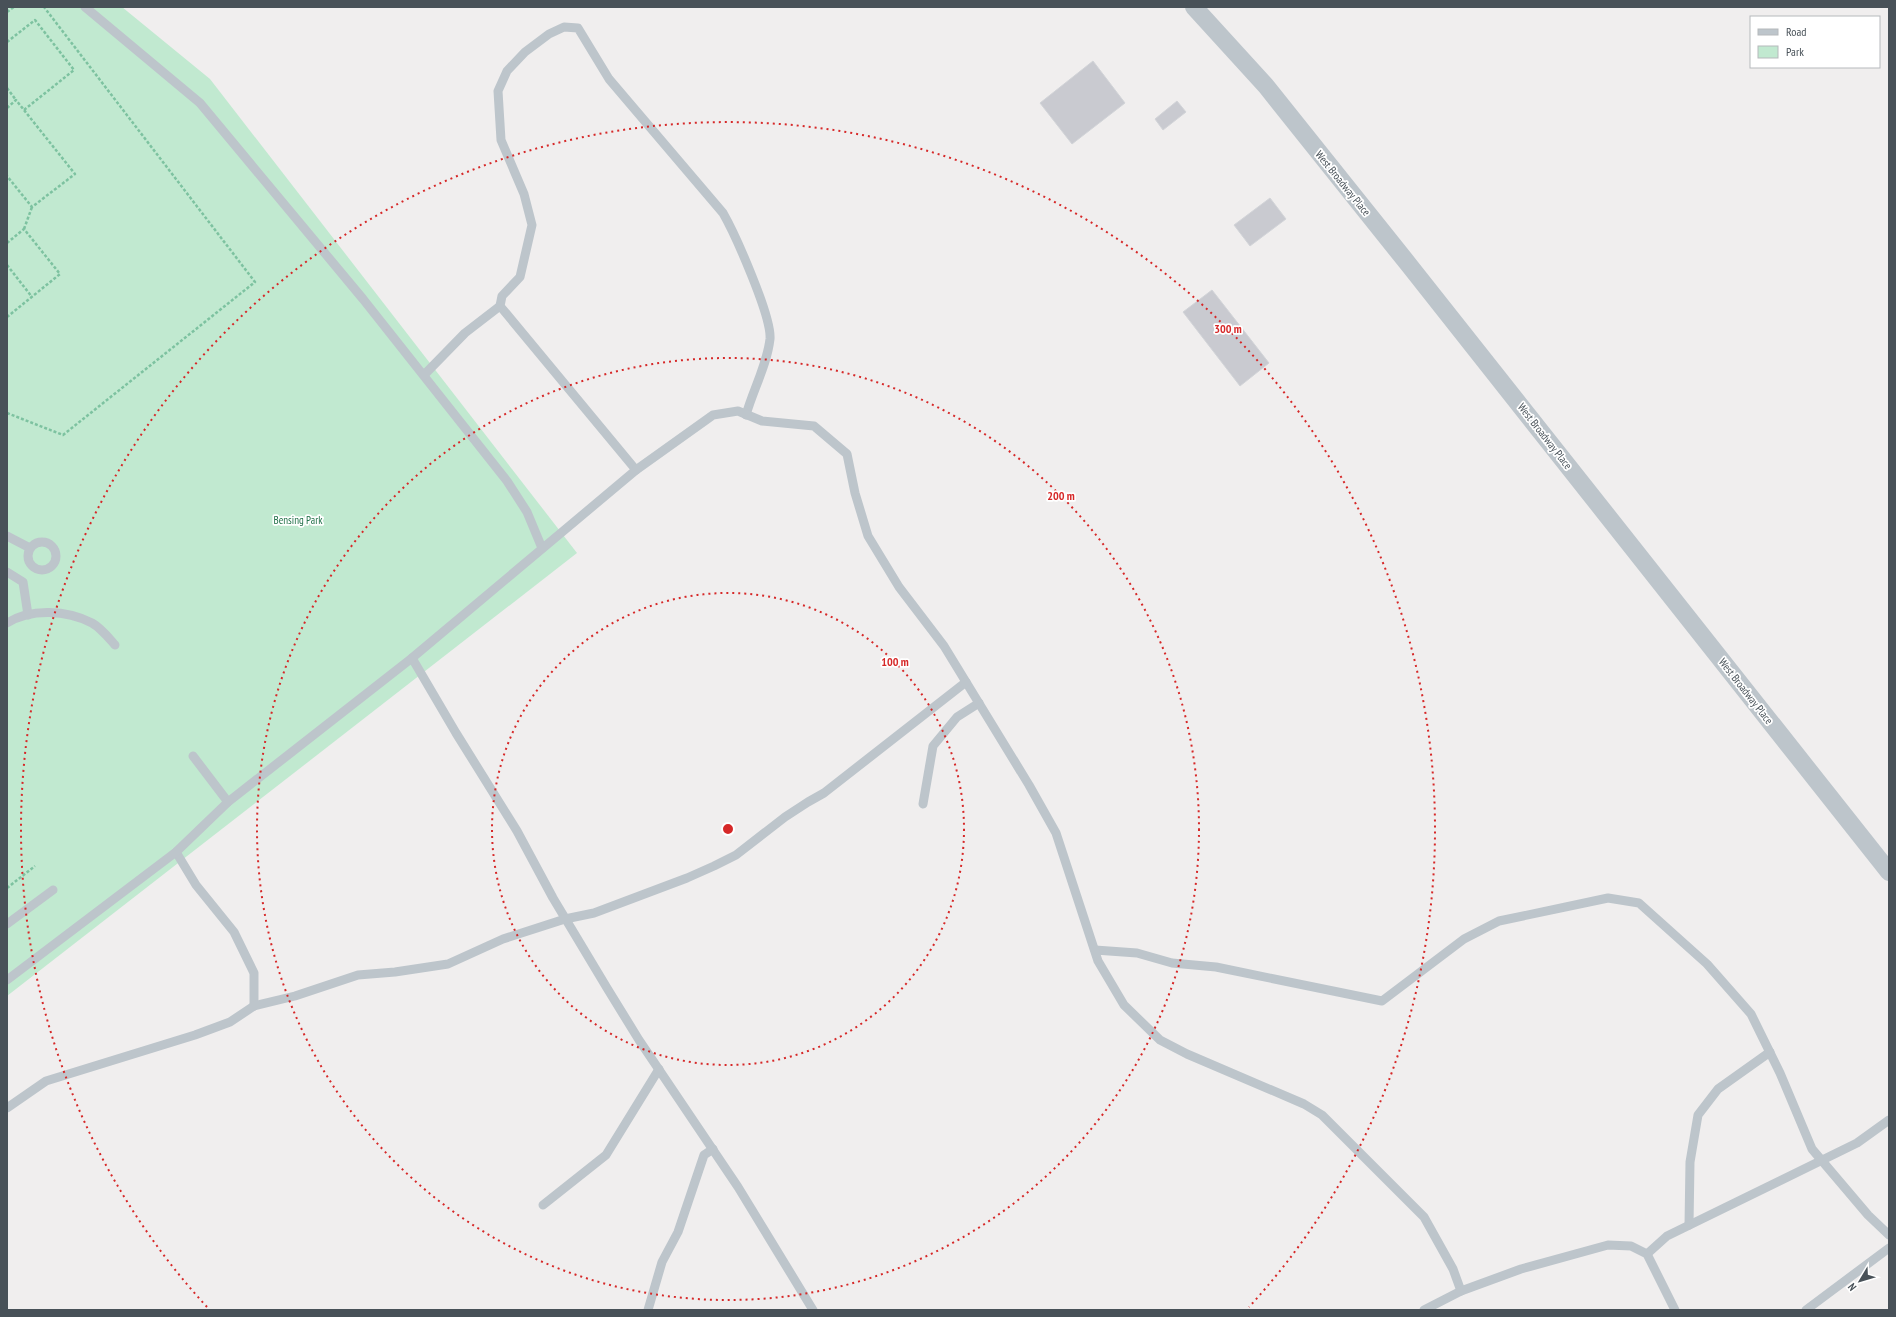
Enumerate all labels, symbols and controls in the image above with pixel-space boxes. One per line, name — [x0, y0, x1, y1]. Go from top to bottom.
legend — [1750, 16, 1880, 68]
text: Road — [1786, 24, 1806, 39]
text: Park — [1786, 44, 1804, 59]
street label: West Broadway Place — [1312, 148, 1374, 219]
text: 300 m — [1214, 321, 1242, 336]
street label: West Broadway Place — [1515, 400, 1575, 472]
text: 200 m — [1047, 488, 1075, 503]
park label: Bensing Park — [274, 513, 323, 527]
text: 100 m — [881, 654, 909, 669]
street label: West Broadway Place — [1716, 655, 1776, 727]
centre of rings — [721, 822, 735, 836]
north arrow — [1840, 1261, 1880, 1301]
text: N — [1845, 1280, 1859, 1294]

